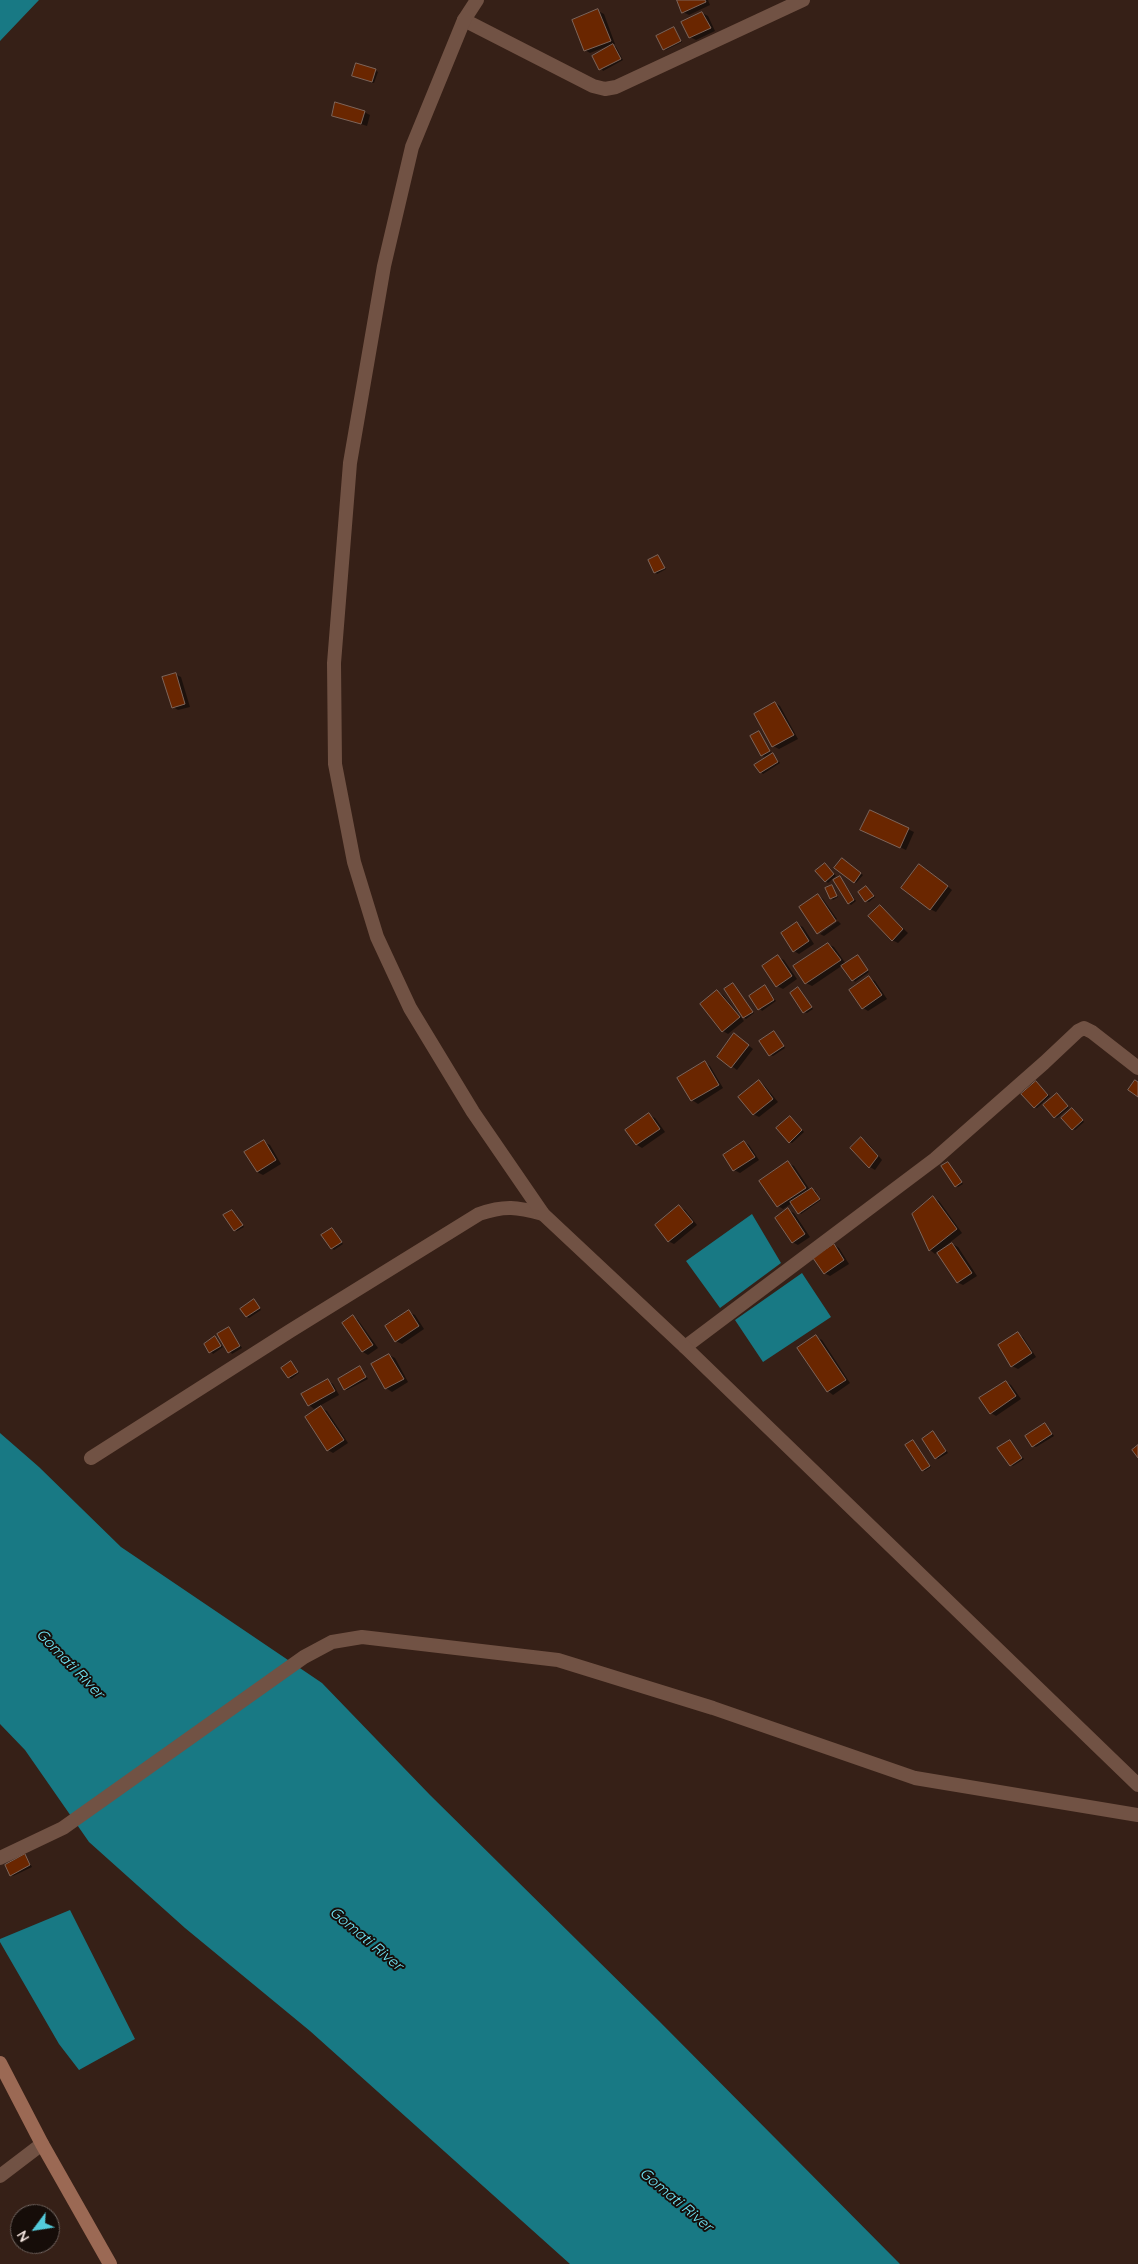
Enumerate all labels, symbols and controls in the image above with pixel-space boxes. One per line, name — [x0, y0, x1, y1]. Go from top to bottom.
water label: Gomati River — [32, 1625, 108, 1703]
water label: Gomati River — [326, 1903, 406, 1975]
water label: Gomati River — [636, 2164, 716, 2236]
north arrow — [10, 2204, 60, 2254]
text: N — [13, 2227, 33, 2245]

